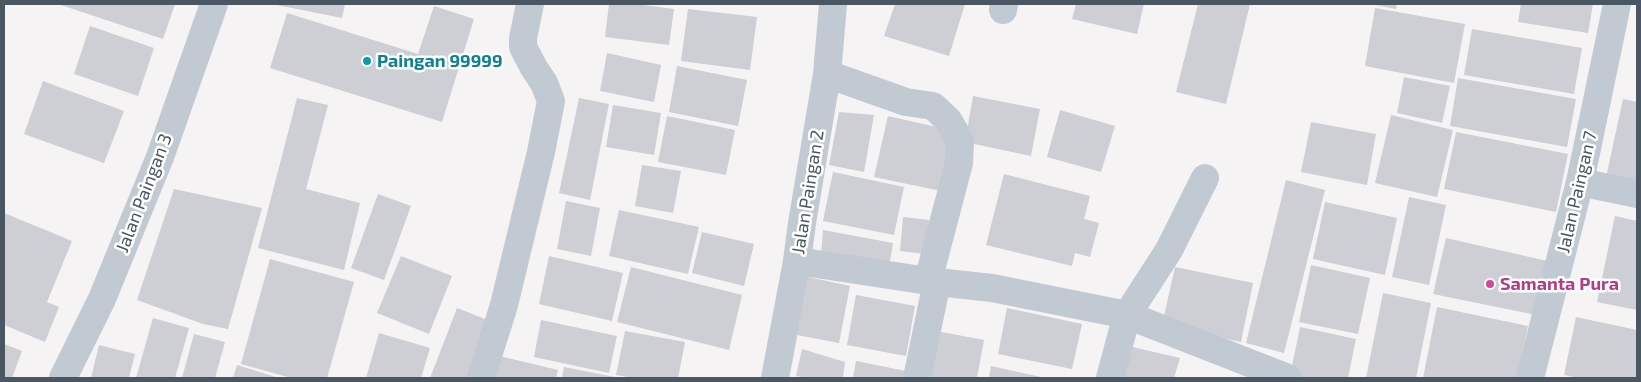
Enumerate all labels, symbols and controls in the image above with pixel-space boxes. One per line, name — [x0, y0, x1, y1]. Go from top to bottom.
place label: Paingan 99999 — [377, 50, 503, 72]
marker: Paingan 99999 — [361, 55, 373, 67]
street label: Jalan Paingan 2 — [788, 128, 828, 256]
street label: Jalan Paingan 7 — [1552, 129, 1602, 255]
street label: Jalan Paingan 3 — [111, 131, 177, 255]
place label: Samanta Pura — [1500, 273, 1619, 295]
marker: Samanta Pura — [1484, 278, 1496, 290]

